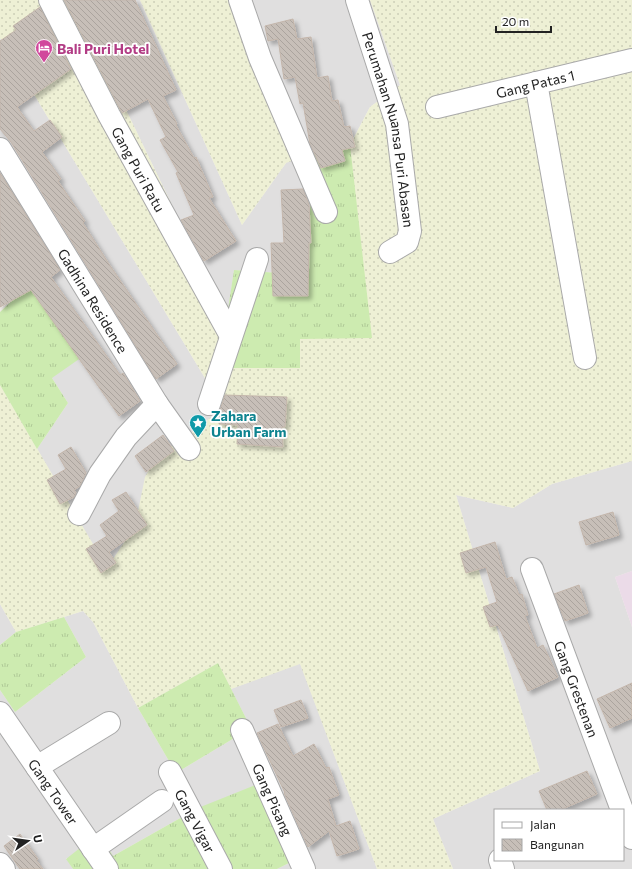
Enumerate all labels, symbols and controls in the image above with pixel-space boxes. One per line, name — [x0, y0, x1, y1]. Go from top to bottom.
scale bar — [496, 8, 551, 34]
text: 20 m — [502, 14, 529, 28]
street label: Perumahan Nuansa Puri Abasan — [359, 29, 418, 228]
hotel icon: Bali Puri Hotel — [34, 38, 54, 63]
place label: Bali Puri Hotel — [57, 40, 149, 57]
street label: Gang Patas 1 — [494, 66, 576, 101]
street label: Gang Puri Ratu — [109, 124, 169, 215]
street label: Gadhina Residence — [55, 245, 132, 356]
place label: Zahara Urban Farm — [211, 407, 287, 440]
place icon: Zahara Urban Farm — [188, 413, 208, 438]
street label: Gang Grestenan — [551, 638, 603, 740]
street label: Gang Tower — [25, 755, 82, 828]
street label: Gang Pisang — [249, 760, 297, 839]
street label: Gang Vigar — [172, 786, 219, 856]
legend — [494, 809, 624, 861]
text: Jalan — [530, 817, 556, 832]
north arrow — [8, 821, 48, 861]
text: U — [31, 833, 45, 844]
text: Bangunan — [530, 837, 584, 851]

